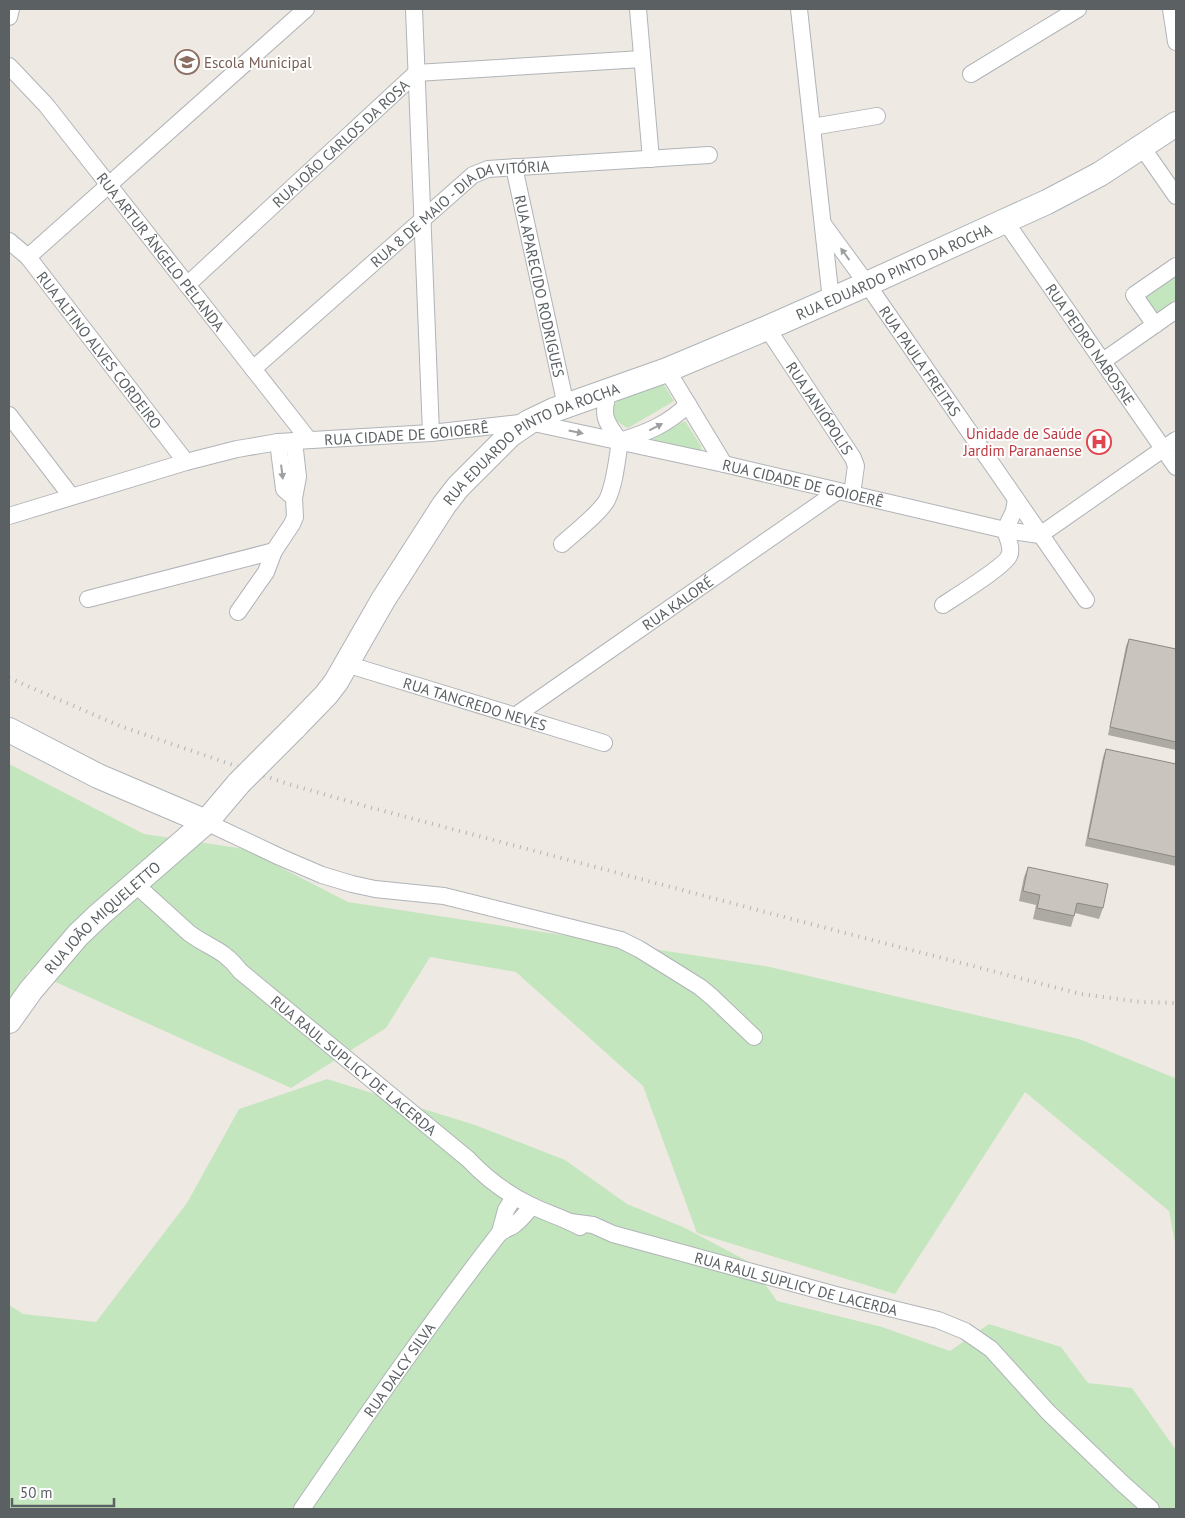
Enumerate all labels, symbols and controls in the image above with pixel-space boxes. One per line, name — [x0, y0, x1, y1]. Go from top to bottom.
school or university icon: Escola Municipal — [174, 49, 200, 75]
place label: Escola Municipal — [204, 53, 312, 72]
street label: RUA JOÃO CARLOS DA ROSA — [268, 75, 413, 211]
street label: RUA 8 DE MAIO - DIA DA VITÓRIA — [366, 156, 550, 271]
street label: RUA ARTUR ÂNGELO PELANDA — [93, 168, 229, 335]
street label: RUA APARECIDO RODRIGUES — [511, 193, 569, 379]
street label: RUA EDUARDO PINTO DA ROCHA — [793, 219, 995, 324]
one-way arrow — [840, 247, 850, 261]
street label: RUA ALTINO ALVES CORDEIRO — [33, 267, 166, 432]
street label: RUA PEDRO NABOSNE — [1042, 280, 1139, 409]
street label: RUA PAULA FREITAS — [875, 302, 965, 420]
street label: RUA JANIÓPOLIS — [782, 358, 858, 458]
street label: RUA EDUARDO PINTO DA ROCHA — [438, 378, 622, 509]
street label: RUA CIDADE DE GOIOERÊ — [324, 417, 490, 449]
one-way arrow — [649, 423, 664, 431]
place label: Unidade de Saúde Jardim Paranaense — [963, 424, 1082, 460]
one-way arrow — [569, 428, 584, 436]
hospital icon: Unidade de Saúde Jardim Paranaense — [1086, 429, 1112, 455]
street label: RUA CIDADE DE GOIOERÊ — [721, 454, 886, 511]
one-way arrow — [278, 465, 286, 481]
street label: RUA KALORÉ — [638, 571, 717, 634]
street label: RUA TANCREDO NEVES — [401, 673, 549, 734]
street label: RUA JOÃO MIQUELETTO — [40, 857, 164, 977]
street label: RUA RAUL SUPLICY DE LACERDA — [267, 991, 441, 1139]
street label: RUA RAUL SUPLICY DE LACERDA — [693, 1247, 900, 1319]
street label: RUA DALCY SILVA — [359, 1318, 439, 1420]
scale bar — [12, 1476, 115, 1508]
text: 50 m — [20, 1483, 53, 1502]

